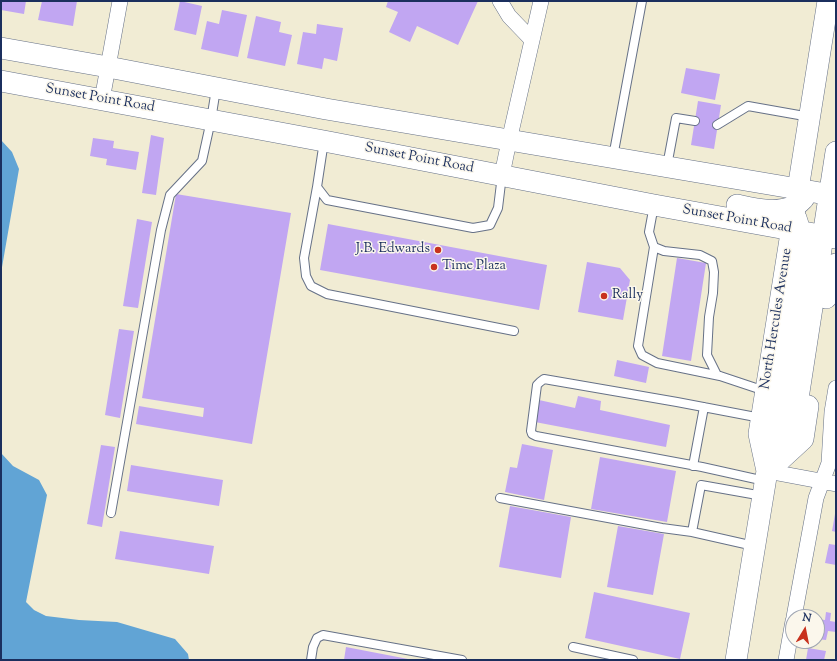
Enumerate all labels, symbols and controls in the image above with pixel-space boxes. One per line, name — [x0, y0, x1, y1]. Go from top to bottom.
street label: Sunset Point Road — [44, 81, 156, 117]
street label: Sunset Point Road — [363, 140, 475, 178]
street label: Sunset Point Road — [681, 202, 793, 238]
place label: J.B. Edwards — [356, 242, 430, 258]
marker: J.B. Edwards — [433, 245, 443, 255]
street label: North Hercules Avenue — [758, 247, 796, 391]
place label: Time Plaza — [442, 259, 506, 275]
marker: Time Plaza — [429, 262, 439, 272]
place label: Rally — [612, 288, 643, 304]
marker: Rally — [599, 291, 609, 301]
north arrow — [785, 609, 825, 649]
text: N — [801, 610, 813, 627]

